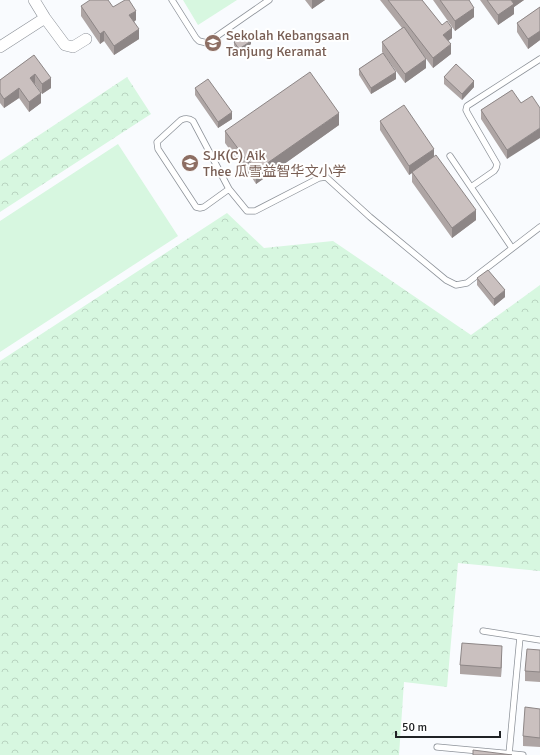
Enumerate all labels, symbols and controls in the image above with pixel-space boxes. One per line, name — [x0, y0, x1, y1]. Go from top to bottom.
place label: Sekolah Kebangsaan Tanjung Keramat — [226, 27, 349, 60]
school or university icon: Sekolah Kebangsaan Tanjung Keramat — [203, 33, 223, 53]
place label: SJK(C) Aik Thee 瓜雪益智华文小学 — [203, 147, 347, 180]
school or university icon: SJK(C) Aik Thee 瓜雪益智华文小学 — [180, 153, 200, 173]
scale bar — [396, 713, 500, 739]
text: 50 m — [402, 720, 427, 735]

